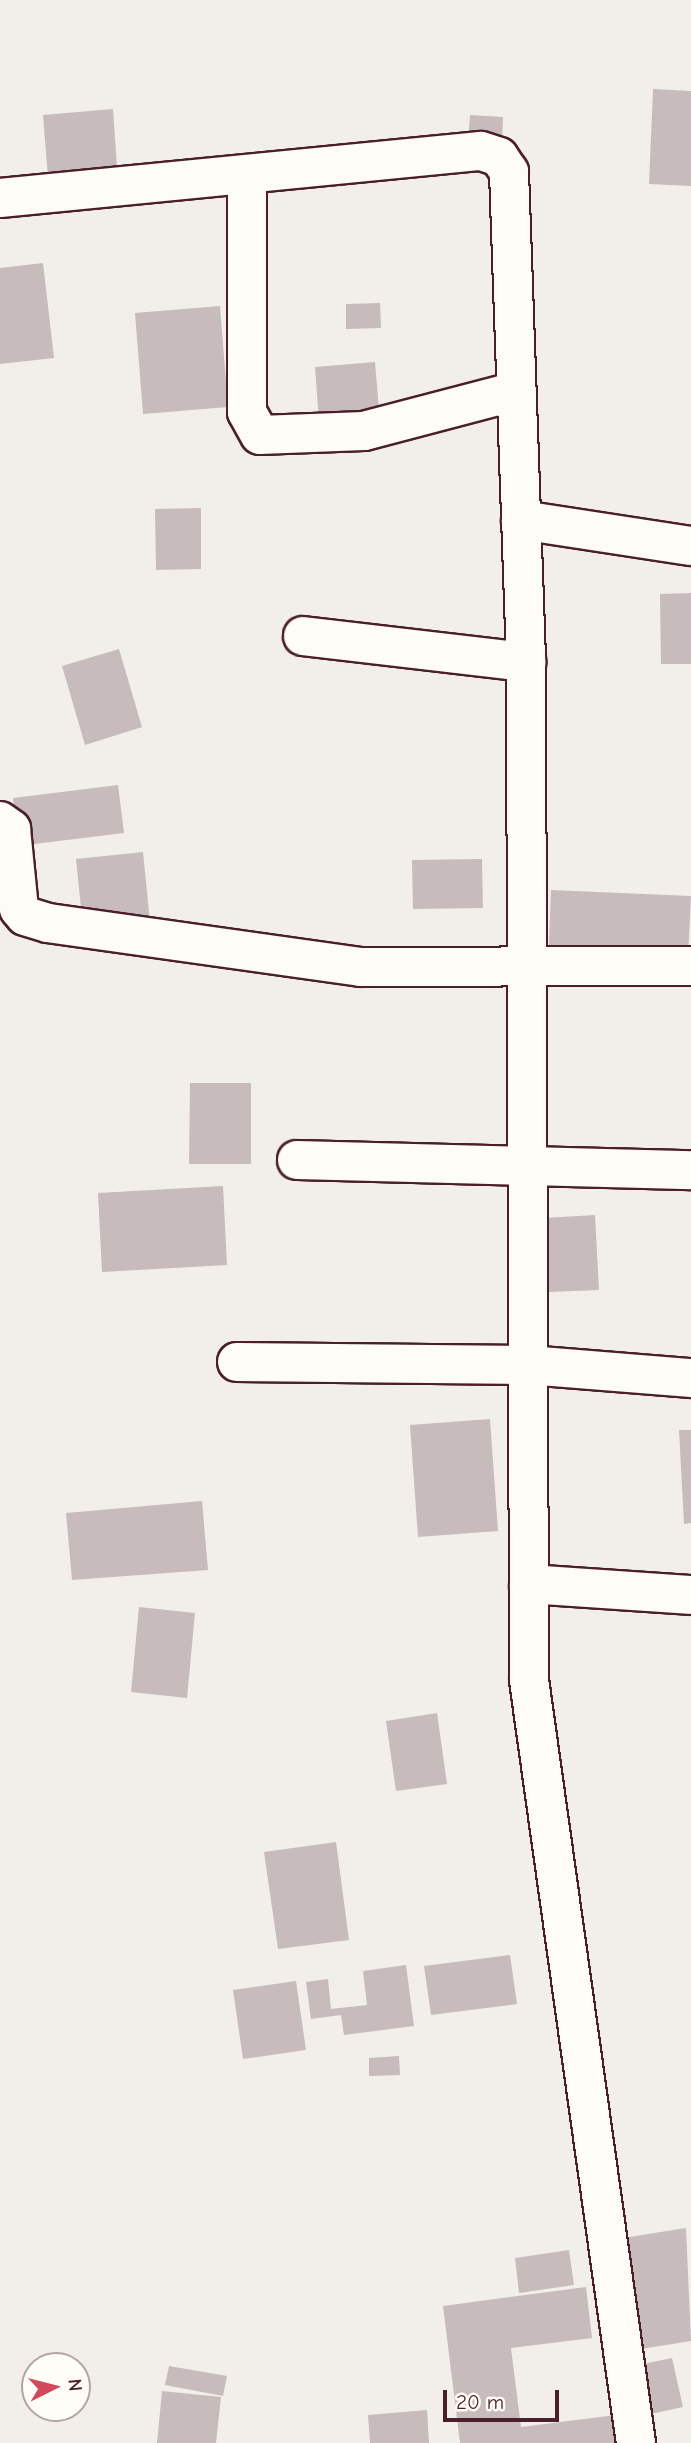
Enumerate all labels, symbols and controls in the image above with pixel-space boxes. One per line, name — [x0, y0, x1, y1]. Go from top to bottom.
north arrow — [21, 2352, 91, 2422]
scale bar — [446, 2376, 562, 2420]
text: N — [63, 2378, 86, 2392]
text: 20 m — [456, 2390, 504, 2414]

